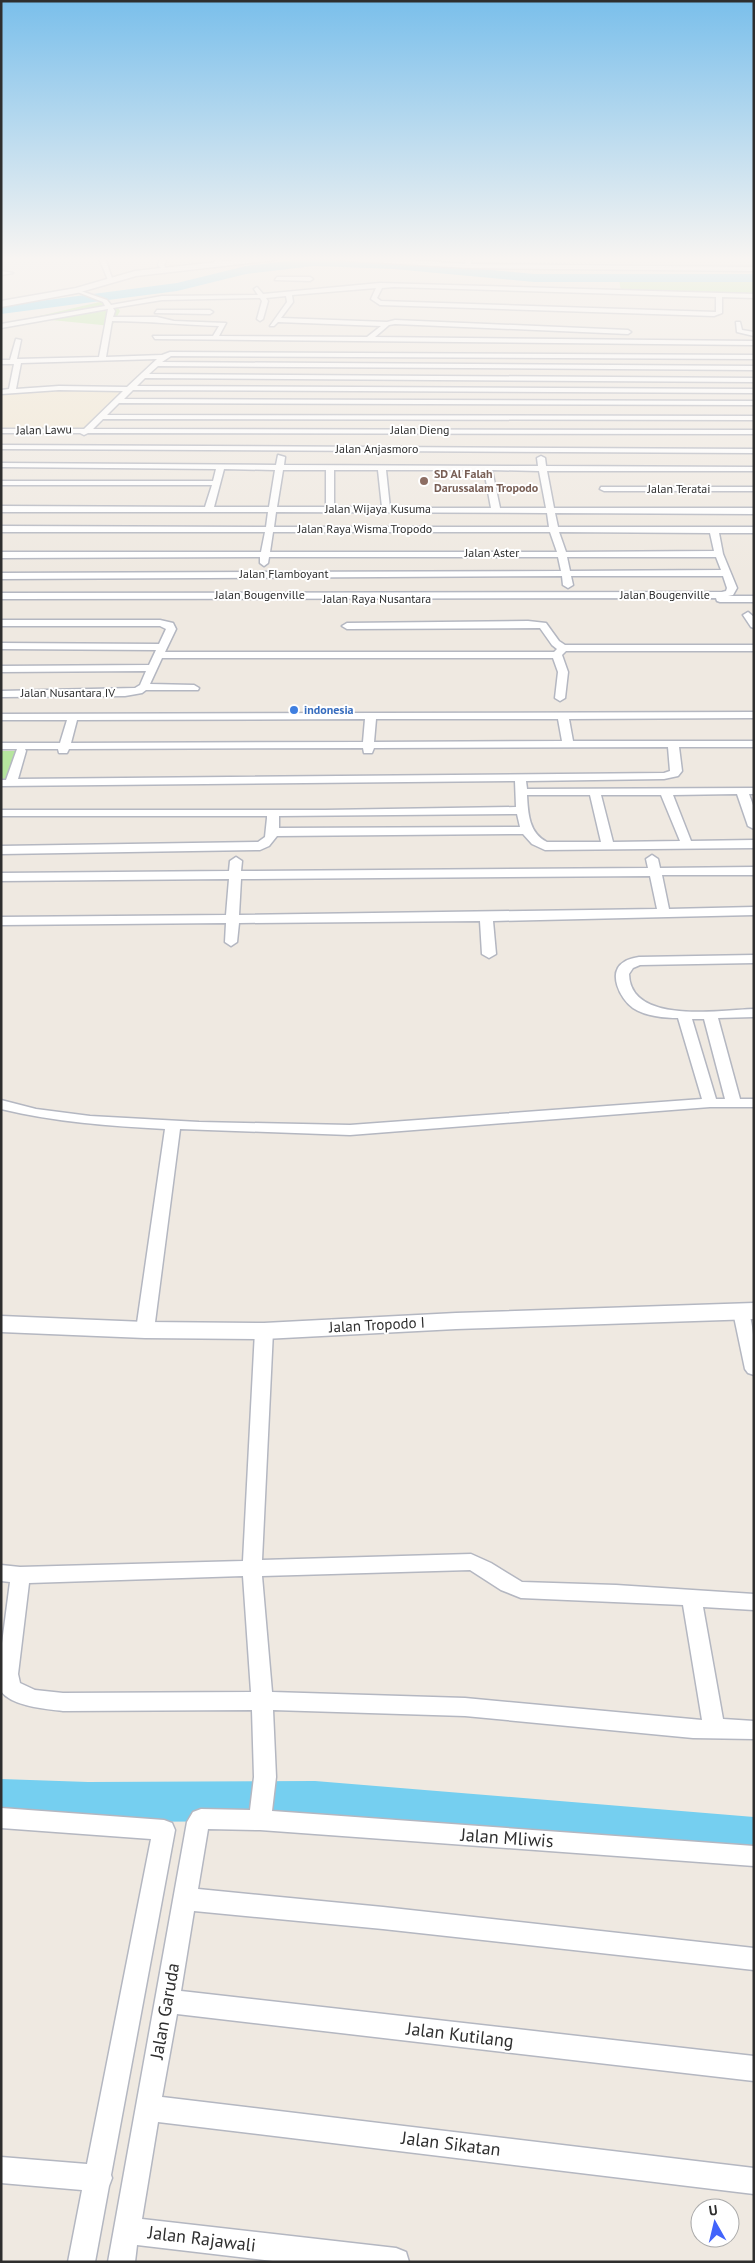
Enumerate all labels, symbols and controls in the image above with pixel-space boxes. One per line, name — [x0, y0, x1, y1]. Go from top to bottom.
street label: Jalan Lawu — [15, 422, 72, 438]
street label: Jalan Dieng — [390, 422, 449, 437]
street label: Jalan Anjasmoro — [335, 441, 418, 456]
place label: SD Al Falah Darussalam Tropodo — [434, 466, 539, 495]
marker: SD Al Falah Darussalam Tropodo — [418, 475, 430, 487]
street label: Jalan Teratai — [647, 481, 710, 496]
street label: Jalan Wijaya Kusuma — [324, 501, 431, 516]
street label: Jalan Raya Wisma Tropodo — [297, 521, 432, 536]
street label: Jalan Aster — [464, 545, 519, 560]
street label: Jalan Flamboyant — [238, 566, 329, 581]
street label: Jalan Bougenville — [214, 587, 305, 602]
street label: Jalan Bougenville — [619, 587, 710, 602]
street label: Jalan Raya Nusantara — [322, 591, 431, 606]
street label: Jalan Nusantara IV — [20, 685, 115, 700]
place label: indonesia — [304, 702, 354, 717]
marker: indonesia — [288, 704, 300, 716]
street label: Jalan Tropodo I — [328, 1313, 425, 1337]
street label: Jalan Mliwis — [459, 1823, 554, 1852]
street label: Jalan Garuda — [145, 1961, 184, 2062]
street label: Jalan Kutilang — [404, 2016, 515, 2052]
street label: Jalan Sikatan — [399, 2126, 502, 2161]
north arrow — [690, 2198, 740, 2248]
text: U — [708, 2201, 719, 2220]
street label: Jalan Rajawali — [146, 2220, 257, 2257]

